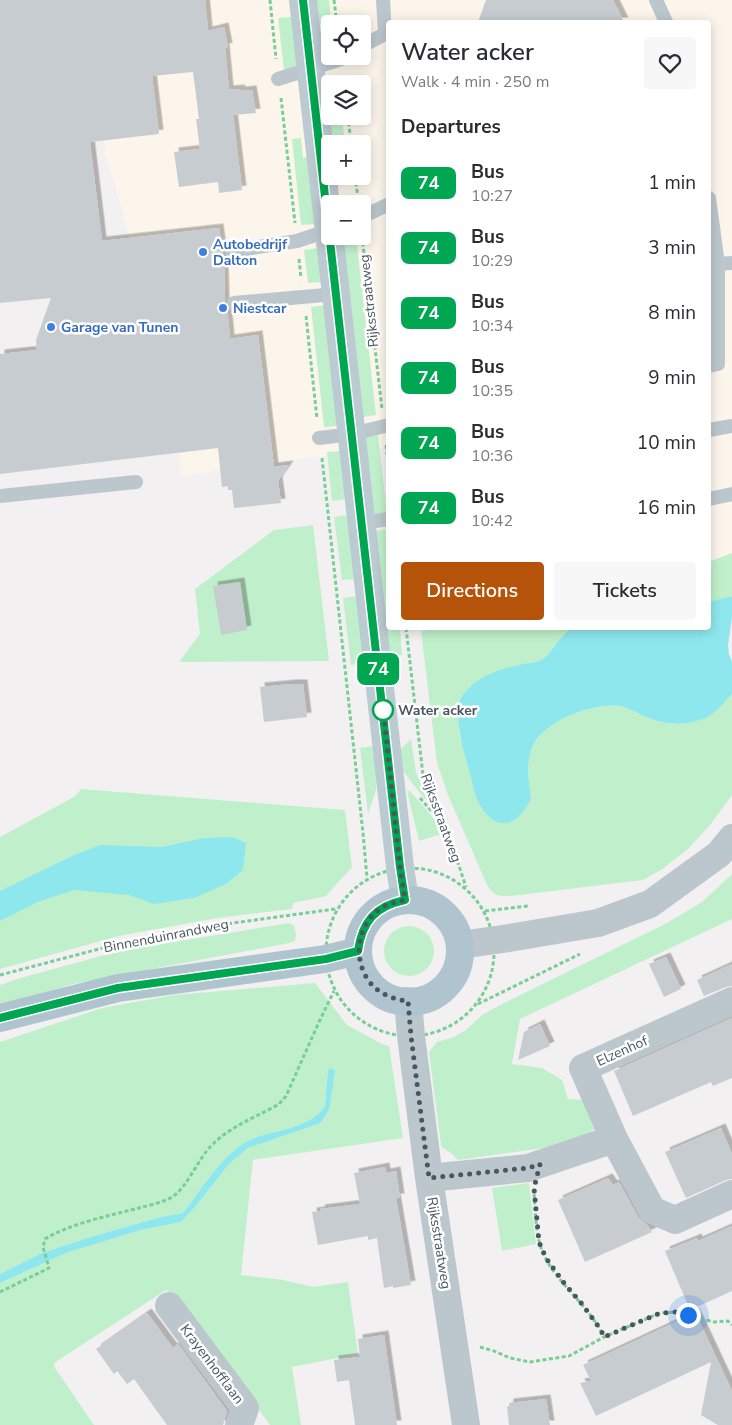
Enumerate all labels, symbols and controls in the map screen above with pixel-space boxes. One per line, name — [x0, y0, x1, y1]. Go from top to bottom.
map controls — [321, 15, 371, 245]
button: locate — [321, 15, 371, 65]
text: Water acker — [401, 36, 534, 68]
button: heart — [644, 37, 696, 89]
text: Walk · 4 min · 250 m — [401, 71, 549, 93]
button: layers — [321, 75, 371, 125]
text: Departures — [401, 114, 501, 140]
button: + — [321, 135, 371, 185]
text: Bus — [471, 159, 504, 185]
text: 1 min — [648, 170, 696, 196]
text: 74 — [418, 171, 439, 195]
text: 10:27 — [471, 185, 513, 207]
button: − — [321, 195, 371, 245]
text: Bus — [471, 224, 504, 250]
place label: Autobedrijf Dalton — [213, 235, 288, 270]
text: 3 min — [648, 235, 696, 261]
text: 74 — [418, 236, 439, 260]
marker: Autobedrijf Dalton — [197, 246, 209, 258]
text: 10:29 — [471, 250, 513, 272]
street label: Rijksstraatweg — [355, 254, 383, 348]
text: Bus — [471, 289, 504, 315]
place label: Niestcar — [233, 299, 287, 318]
text: 8 min — [648, 300, 696, 326]
text: 74 — [418, 301, 439, 325]
marker: Niestcar — [217, 302, 229, 314]
text: 10:34 — [471, 315, 513, 337]
place label: Garage van Tunen — [61, 318, 178, 337]
marker: Garage van Tunen — [45, 321, 57, 333]
text: Bus — [471, 354, 504, 380]
text: 9 min — [648, 365, 696, 391]
text: 74 — [418, 366, 439, 390]
text: 10:35 — [471, 380, 513, 402]
text: Bus — [471, 419, 504, 445]
text: 10 min — [637, 430, 696, 456]
text: 74 — [418, 431, 439, 455]
text: 10:36 — [471, 445, 513, 467]
text: Bus — [471, 484, 504, 510]
text: 16 min — [637, 495, 696, 521]
text: 74 — [418, 496, 439, 520]
text: 10:42 — [471, 510, 513, 532]
button: Directions — [401, 562, 544, 620]
button: Tickets — [554, 562, 696, 620]
line badge: 74 — [356, 653, 400, 685]
text: 74 — [367, 657, 389, 681]
marker: Water acker — [372, 699, 394, 721]
place label: Water acker — [398, 701, 478, 720]
street label: Rijksstraatweg — [416, 771, 466, 865]
street label: Binnenduinrandweg — [102, 915, 230, 957]
street label: Elzenhof — [593, 1031, 651, 1071]
street label: Rijksstraatweg — [422, 1195, 456, 1291]
your location — [676, 1303, 701, 1328]
street label: Krayenhofflaan — [176, 1320, 248, 1408]

